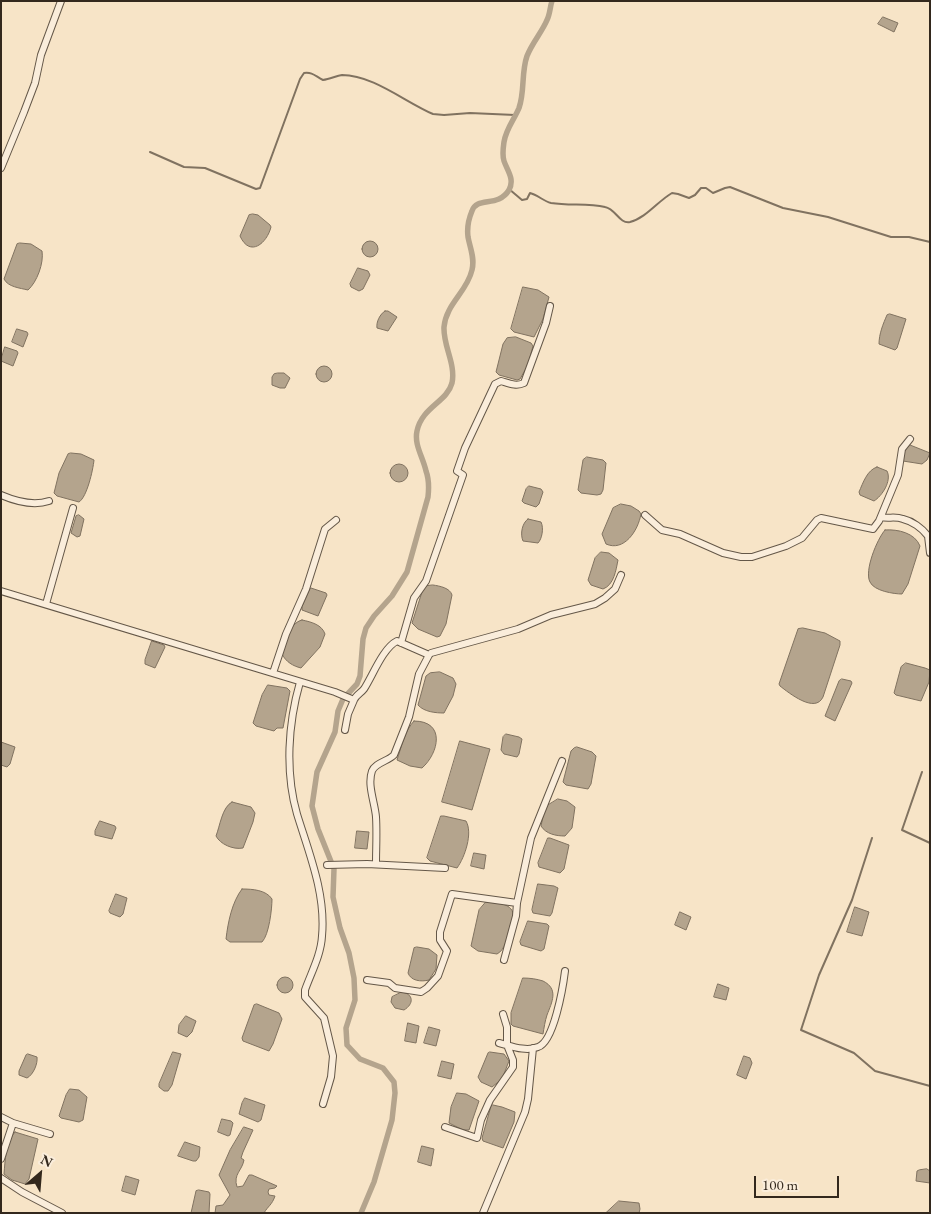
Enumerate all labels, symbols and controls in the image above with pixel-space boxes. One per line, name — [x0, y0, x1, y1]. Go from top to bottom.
north arrow — [15, 1149, 65, 1199]
text: N — [38, 1150, 56, 1171]
scale bar — [756, 1166, 841, 1198]
text: 100 m — [762, 1175, 798, 1194]

